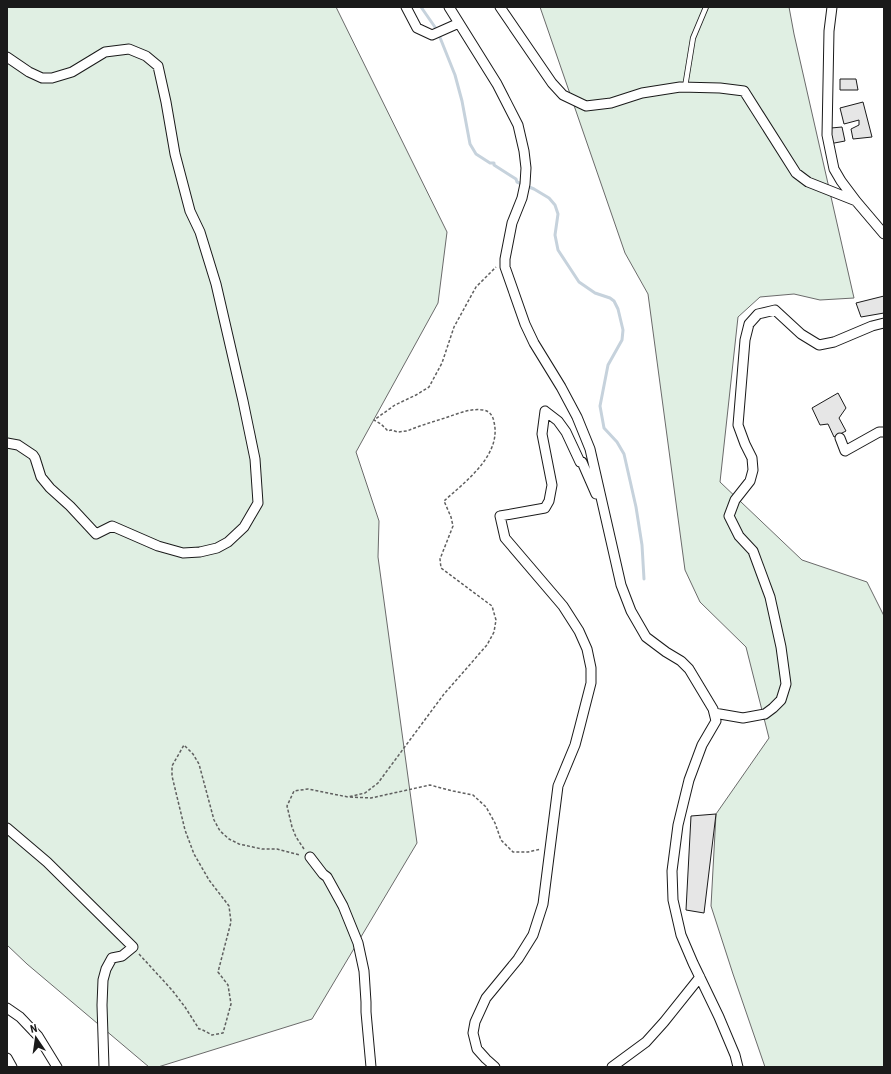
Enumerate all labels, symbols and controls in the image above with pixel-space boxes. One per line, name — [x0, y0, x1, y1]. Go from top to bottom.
north arrow — [16, 1018, 56, 1058]
text: N — [29, 1022, 39, 1036]

